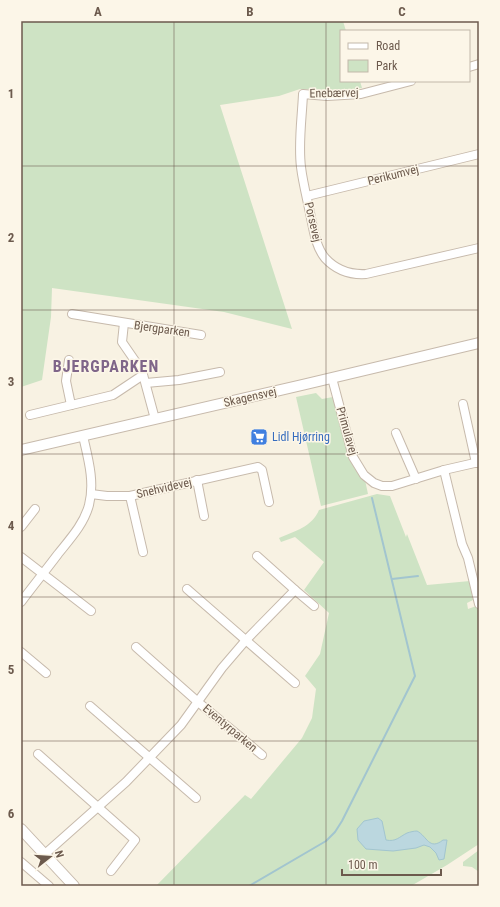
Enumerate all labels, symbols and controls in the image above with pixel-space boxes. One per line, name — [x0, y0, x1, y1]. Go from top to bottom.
text: A — [94, 4, 102, 19]
text: B — [246, 4, 254, 19]
text: C — [398, 4, 406, 19]
legend — [340, 30, 470, 82]
text: Road — [376, 39, 400, 53]
text: Park — [376, 59, 398, 73]
text: 1 — [8, 86, 14, 101]
street label: Enebærvej — [309, 86, 359, 100]
street label: Perikumvej — [366, 162, 420, 188]
street label: Porsevej — [302, 201, 324, 243]
text: 2 — [8, 230, 15, 245]
street label: Bjergparken — [133, 318, 191, 340]
district label: BJERGPARKEN — [53, 357, 159, 376]
text: 3 — [8, 374, 14, 389]
street label: Skagensvej — [222, 384, 278, 410]
street label: Primulavej — [333, 405, 361, 457]
supermarket icon: Lidl Hjørring — [249, 427, 269, 447]
place label: Lidl Hjørring — [272, 430, 330, 444]
street label: Snehvidevej — [135, 475, 193, 501]
text: 4 — [8, 518, 15, 533]
text: 5 — [8, 662, 15, 677]
street label: Eventyrparken — [200, 701, 260, 755]
text: 6 — [8, 806, 15, 821]
north arrow — [30, 837, 70, 877]
text: N — [52, 849, 66, 860]
scale bar — [342, 851, 441, 877]
text: 100 m — [348, 858, 378, 872]

